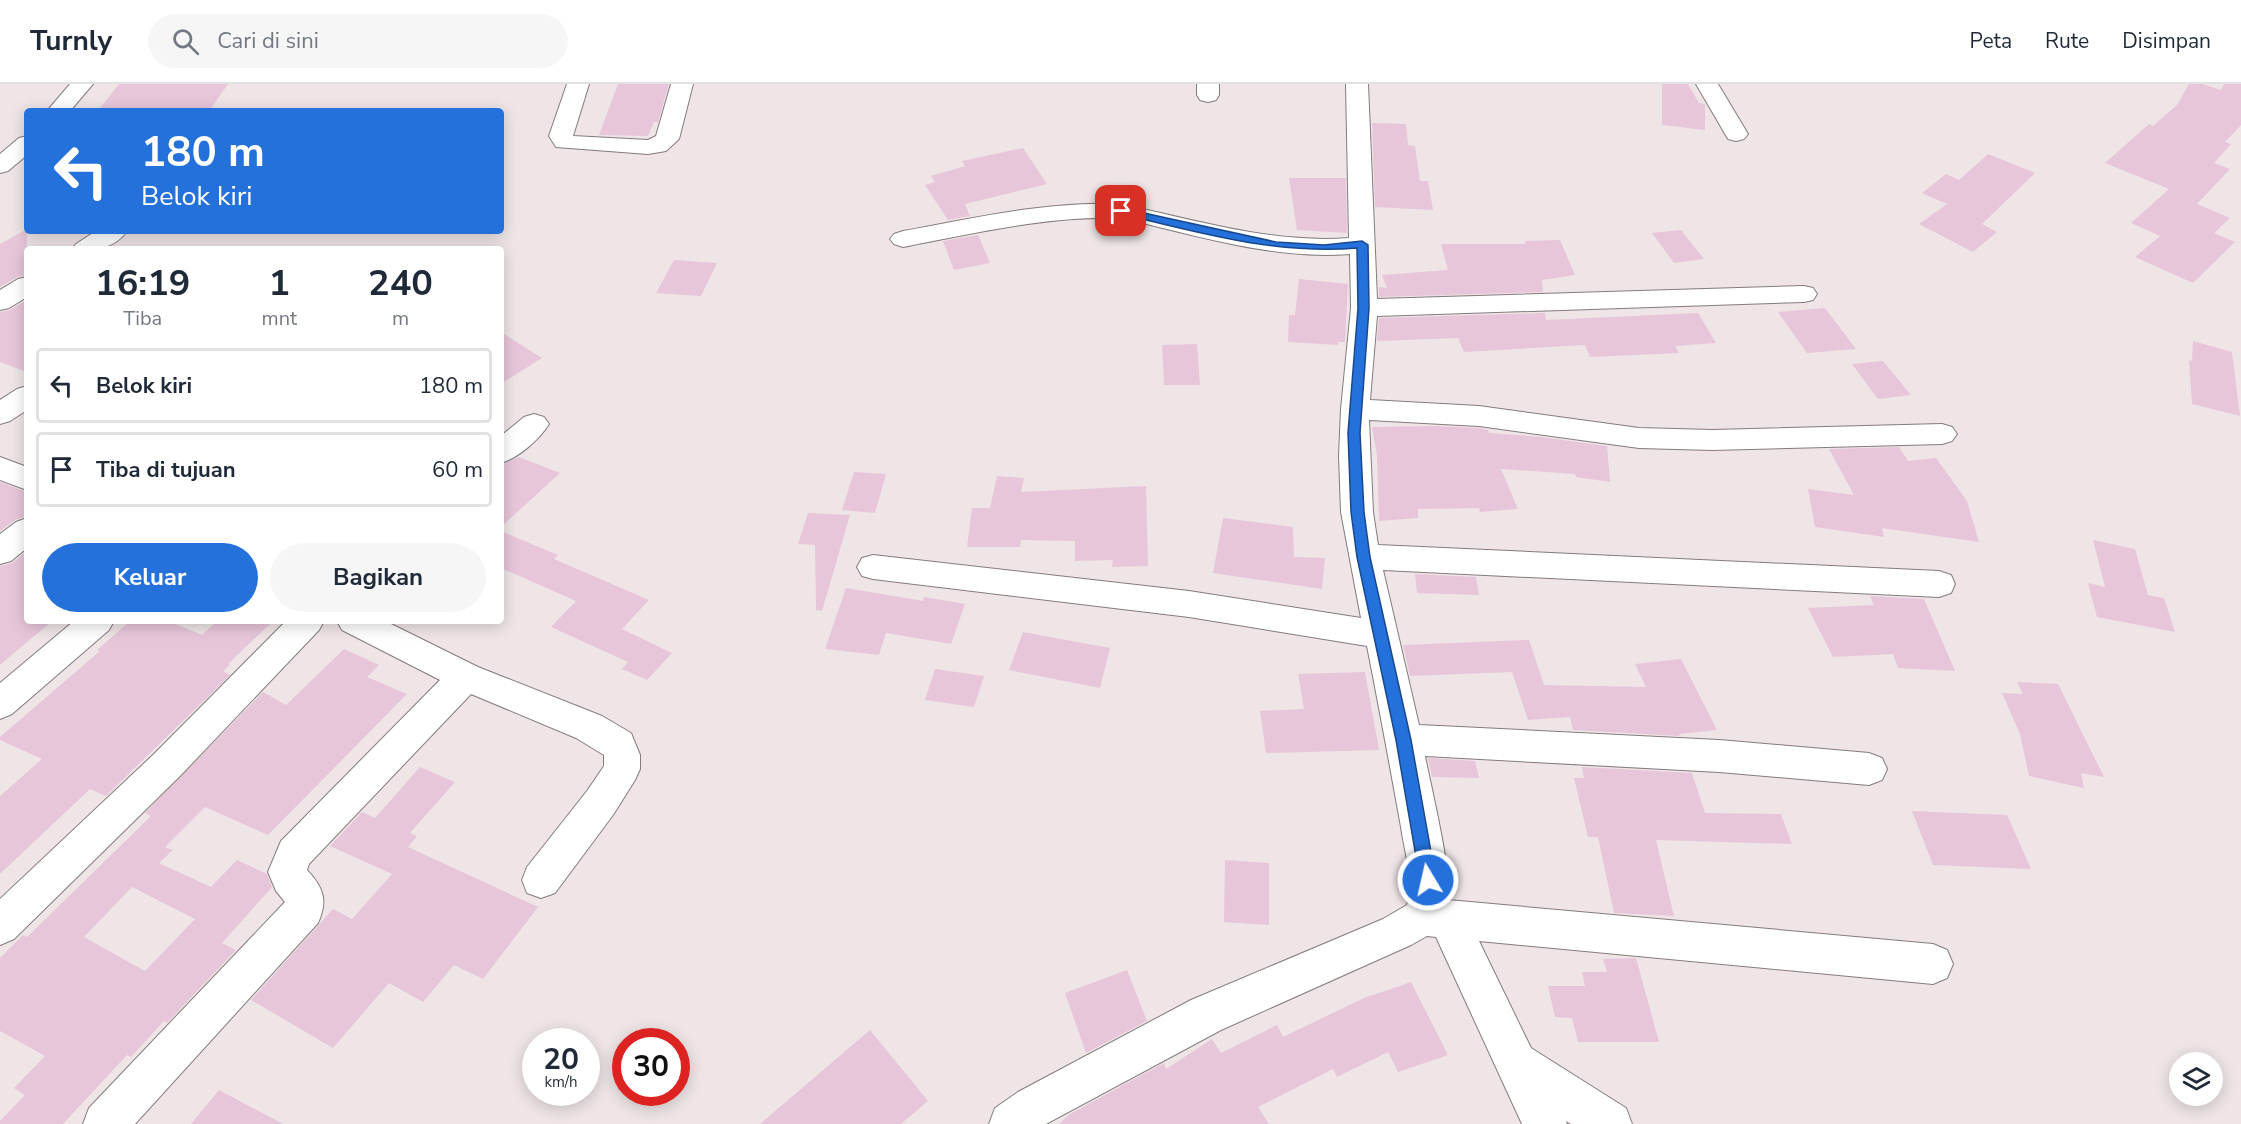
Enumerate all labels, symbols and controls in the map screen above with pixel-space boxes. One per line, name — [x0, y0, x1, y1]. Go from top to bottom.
search box — [148, 14, 568, 68]
text: Turnly — [30, 22, 112, 60]
icon: search — [169, 25, 202, 58]
text: Cari di sini — [217, 26, 319, 56]
text: Peta — [1970, 27, 2012, 55]
text: Rute — [2045, 27, 2089, 55]
text: Disimpan — [2122, 27, 2211, 55]
text: 180 m — [141, 124, 265, 181]
icon: left — [42, 132, 120, 210]
text: Belok kiri — [141, 178, 253, 215]
pin — [1095, 185, 1146, 236]
icon: arrive — [1104, 194, 1137, 227]
text: 16:19 — [95, 259, 190, 308]
text: 1 — [268, 259, 290, 308]
text: 240 — [368, 259, 433, 308]
text: Tiba — [123, 305, 162, 332]
text: mnt — [262, 305, 297, 332]
text: m — [392, 305, 409, 332]
icon: left — [45, 369, 78, 402]
text: Belok kiri — [96, 371, 192, 401]
text: 180 m — [419, 371, 483, 401]
icon: arrive — [45, 453, 78, 486]
text: Tiba di tujuan — [96, 455, 236, 485]
text: 60 m — [432, 455, 483, 485]
button: Keluar — [42, 543, 258, 612]
button: Bagikan — [270, 543, 486, 612]
position arrow — [1396, 848, 1460, 912]
speed limit sign: 30 — [612, 1028, 690, 1106]
text: 20 — [543, 1039, 579, 1080]
map controls — [2169, 1052, 2223, 1106]
button: layers — [2169, 1052, 2223, 1106]
text: km/h — [544, 1072, 578, 1092]

